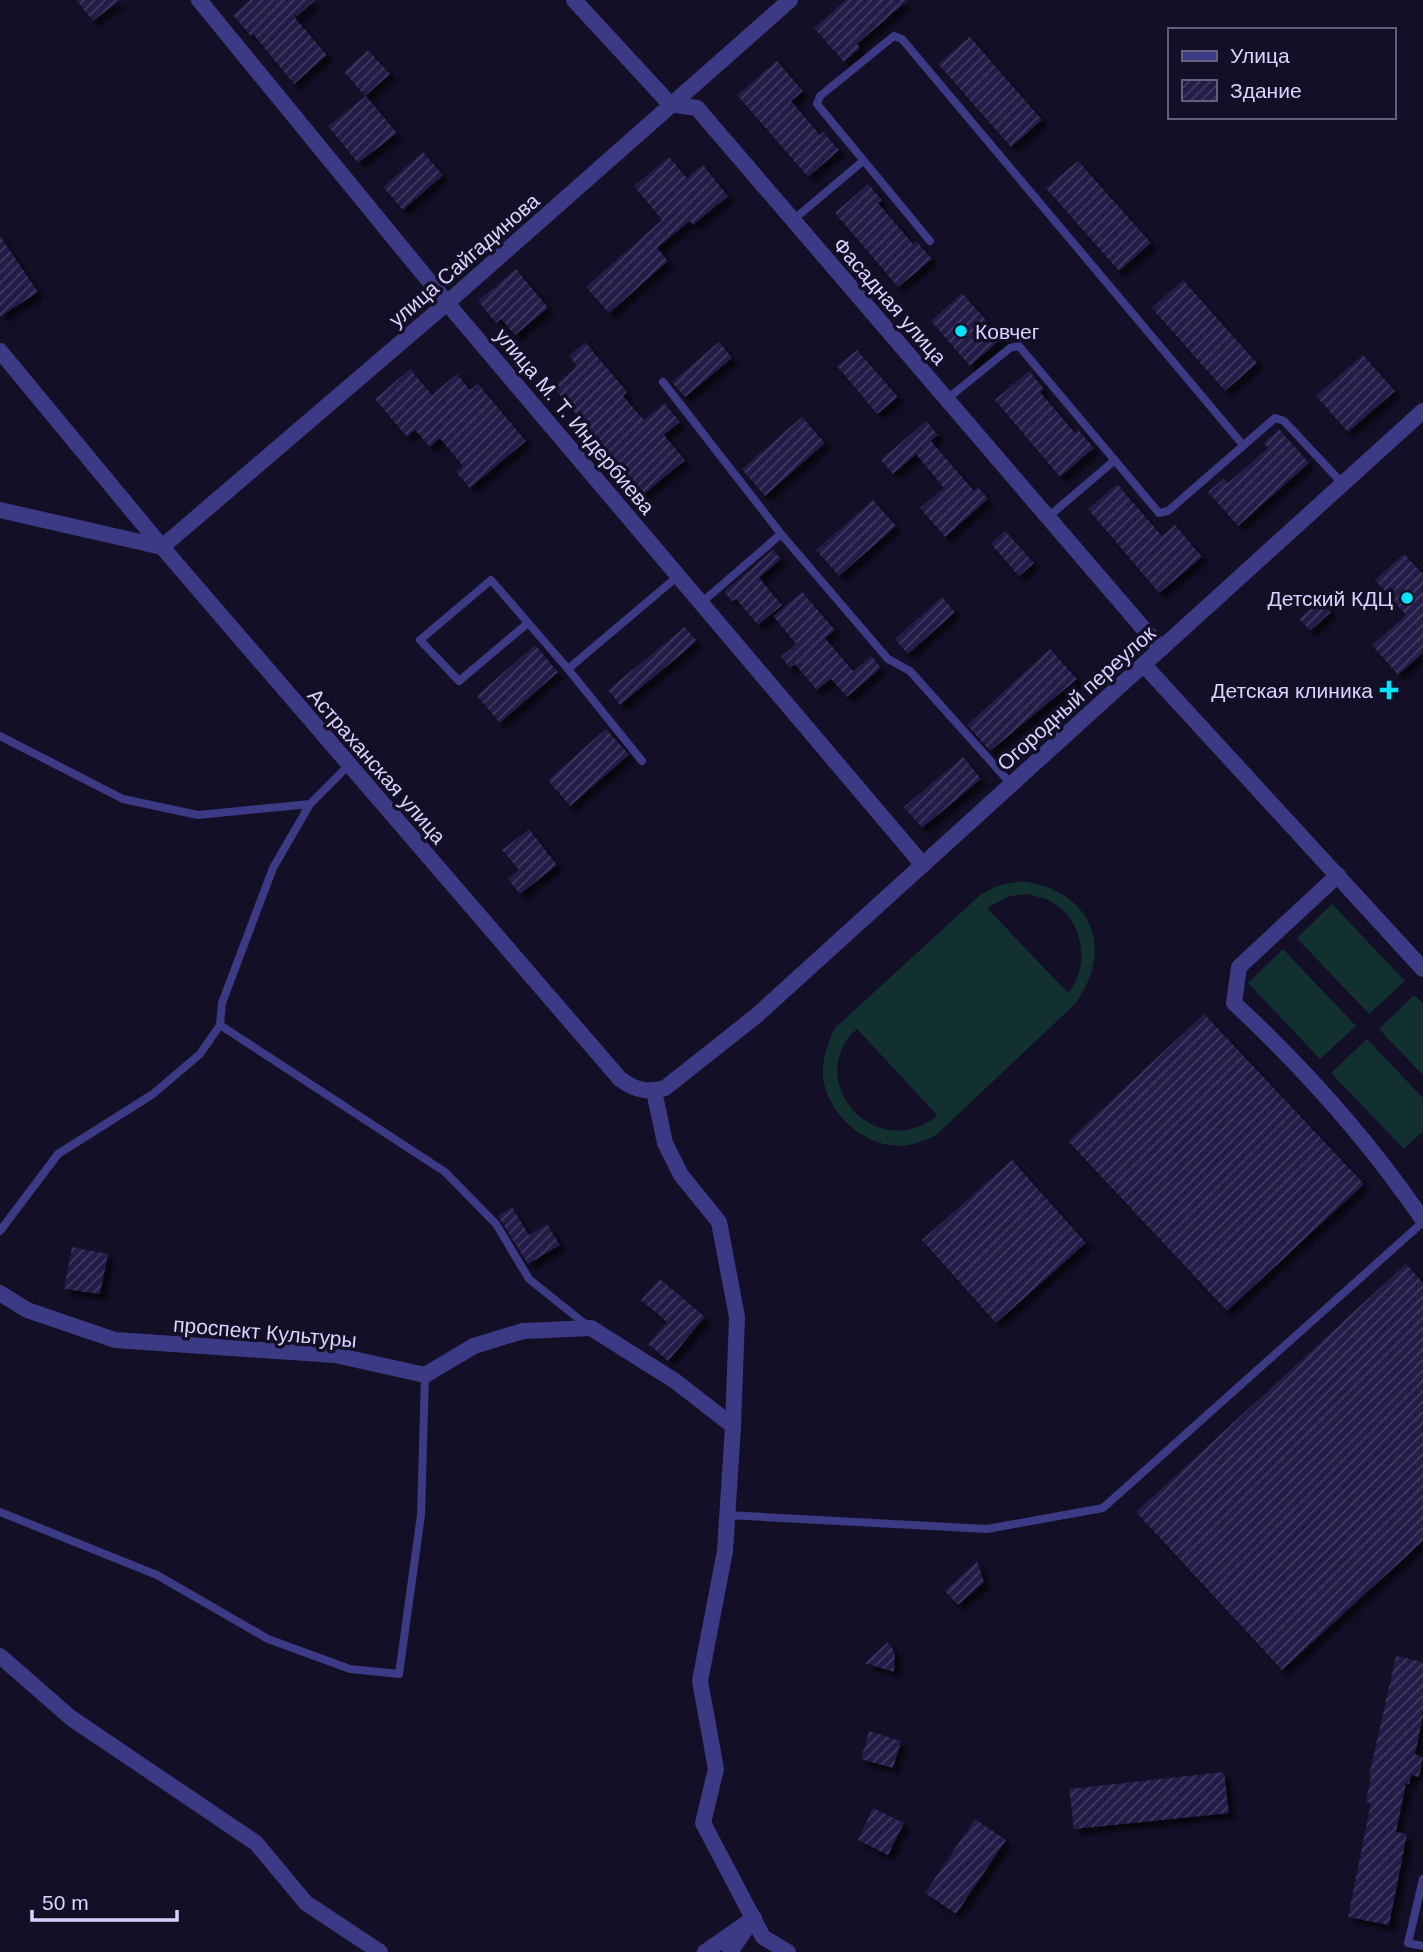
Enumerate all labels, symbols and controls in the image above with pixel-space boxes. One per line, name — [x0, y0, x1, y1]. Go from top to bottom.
legend — [1168, 28, 1395, 119]
text: Улица — [1230, 44, 1290, 67]
text: Здание — [1230, 79, 1302, 102]
street label: улица Сайгадинова — [384, 188, 544, 331]
street label: Фасадная улица — [829, 233, 951, 369]
place label: Ковчег — [975, 320, 1040, 343]
marker: Ковчег — [953, 323, 969, 339]
street label: улица М. Т. Индербиева — [491, 324, 660, 519]
place label: Детский КДЦ — [1267, 587, 1393, 610]
marker: Детский КДЦ — [1399, 590, 1415, 606]
street label: Огородный переулок — [992, 621, 1160, 775]
place label: Детская клиника — [1211, 679, 1373, 702]
marker: Детская клиника — [1379, 680, 1399, 700]
street label: Астраханская улица — [303, 684, 451, 848]
street label: проспект Культуры — [172, 1313, 358, 1351]
scale bar — [32, 1878, 177, 1922]
text: 50 m — [42, 1891, 89, 1914]

